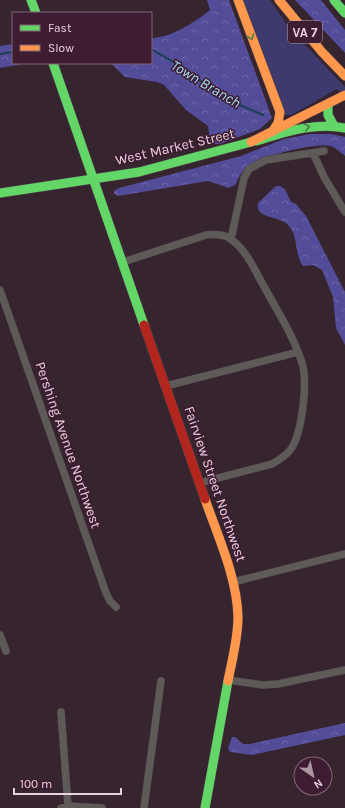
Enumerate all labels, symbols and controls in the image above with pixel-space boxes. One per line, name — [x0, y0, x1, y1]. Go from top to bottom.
legend — [12, 12, 152, 64]
text: Fast — [48, 21, 72, 35]
road number: VA 7 — [288, 21, 322, 43]
one-way arrow — [247, 33, 255, 40]
text: Slow — [48, 41, 74, 55]
water label: Town Branch — [168, 56, 244, 112]
one-way arrow — [304, 123, 310, 132]
street label: West Market Street — [114, 125, 236, 169]
street label: Pershing Avenue Northwest — [31, 359, 105, 531]
street label: Fairview Street Northwest — [180, 404, 250, 564]
north arrow — [293, 756, 333, 796]
scale bar — [14, 770, 121, 796]
text: N — [311, 776, 325, 791]
text: 100 m — [20, 777, 52, 791]

